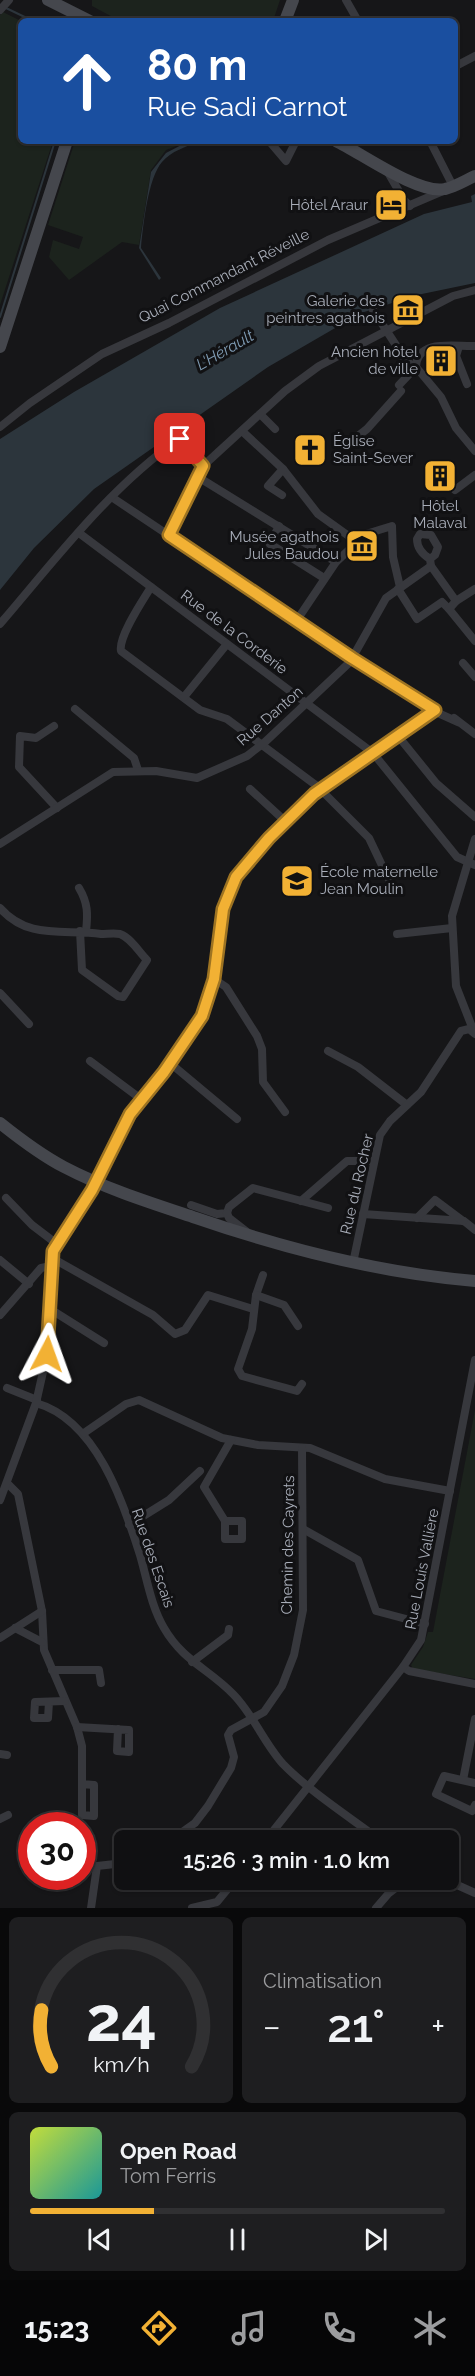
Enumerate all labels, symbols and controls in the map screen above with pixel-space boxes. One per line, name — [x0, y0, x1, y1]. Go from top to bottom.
text: 80 m — [147, 41, 247, 90]
icon: ahead — [48, 42, 126, 120]
text: Rue Sadi Carnot — [147, 91, 347, 122]
hotel icon: Hôtel Araur — [373, 187, 409, 223]
place label: Hôtel Araur — [290, 196, 369, 214]
street label: Quai Commandant Réveille — [136, 225, 312, 327]
place label: Galerie des peintres agathois — [266, 292, 385, 327]
museum icon: Galerie des peintres agathois — [390, 292, 426, 328]
water label: L'Hérault — [193, 325, 258, 374]
place label: Ancien hôtel de ville — [331, 343, 419, 378]
building icon: Ancien hôtel de ville — [423, 343, 459, 379]
pin — [154, 413, 205, 464]
icon: arrive — [163, 422, 196, 455]
church icon: Église Saint-Sever — [292, 432, 328, 468]
place label: Église Saint-Sever — [333, 432, 414, 467]
building icon: Hôtel Malaval — [422, 458, 458, 494]
place label: Hôtel Malaval — [413, 497, 468, 532]
place label: Musée agathois Jules Baudou — [229, 528, 339, 563]
museum icon: Musée agathois Jules Baudou — [344, 528, 380, 564]
street label: Rue de la Corderie — [177, 586, 291, 678]
street label: Rue Danton — [233, 683, 307, 749]
school or university icon: École maternelle Jean Moulin — [279, 863, 315, 899]
place label: École maternelle Jean Moulin — [320, 863, 438, 898]
street label: Rue du Rocher — [337, 1131, 377, 1236]
position arrow — [15, 1322, 79, 1386]
street label: Chemin des Cayrets — [278, 1475, 298, 1615]
street label: Rue des Escais — [128, 1506, 178, 1610]
street label: Rue Louis Vallière — [401, 1507, 443, 1631]
speed limit sign: 30 — [18, 1812, 96, 1890]
text: 15:26 · 3 min · 1.0 km — [183, 1847, 390, 1873]
text: Climatisation — [263, 1969, 382, 1993]
text: 24 — [86, 1982, 156, 2056]
text: 21° — [327, 2000, 385, 2053]
text: − — [263, 2007, 281, 2046]
text: + — [431, 2007, 445, 2046]
text: km/h — [93, 2052, 149, 2077]
text: Open Road — [120, 2138, 237, 2164]
text: Tom Ferris — [120, 2164, 216, 2188]
icon: previous — [83, 2223, 116, 2256]
icon: pause — [221, 2223, 254, 2256]
icon: next — [359, 2223, 392, 2256]
icon: directions — [138, 2307, 180, 2349]
icon: music — [228, 2307, 270, 2349]
icon: phone — [318, 2307, 360, 2349]
icon: climate — [409, 2307, 451, 2349]
text: 15:23 — [24, 2313, 89, 2344]

